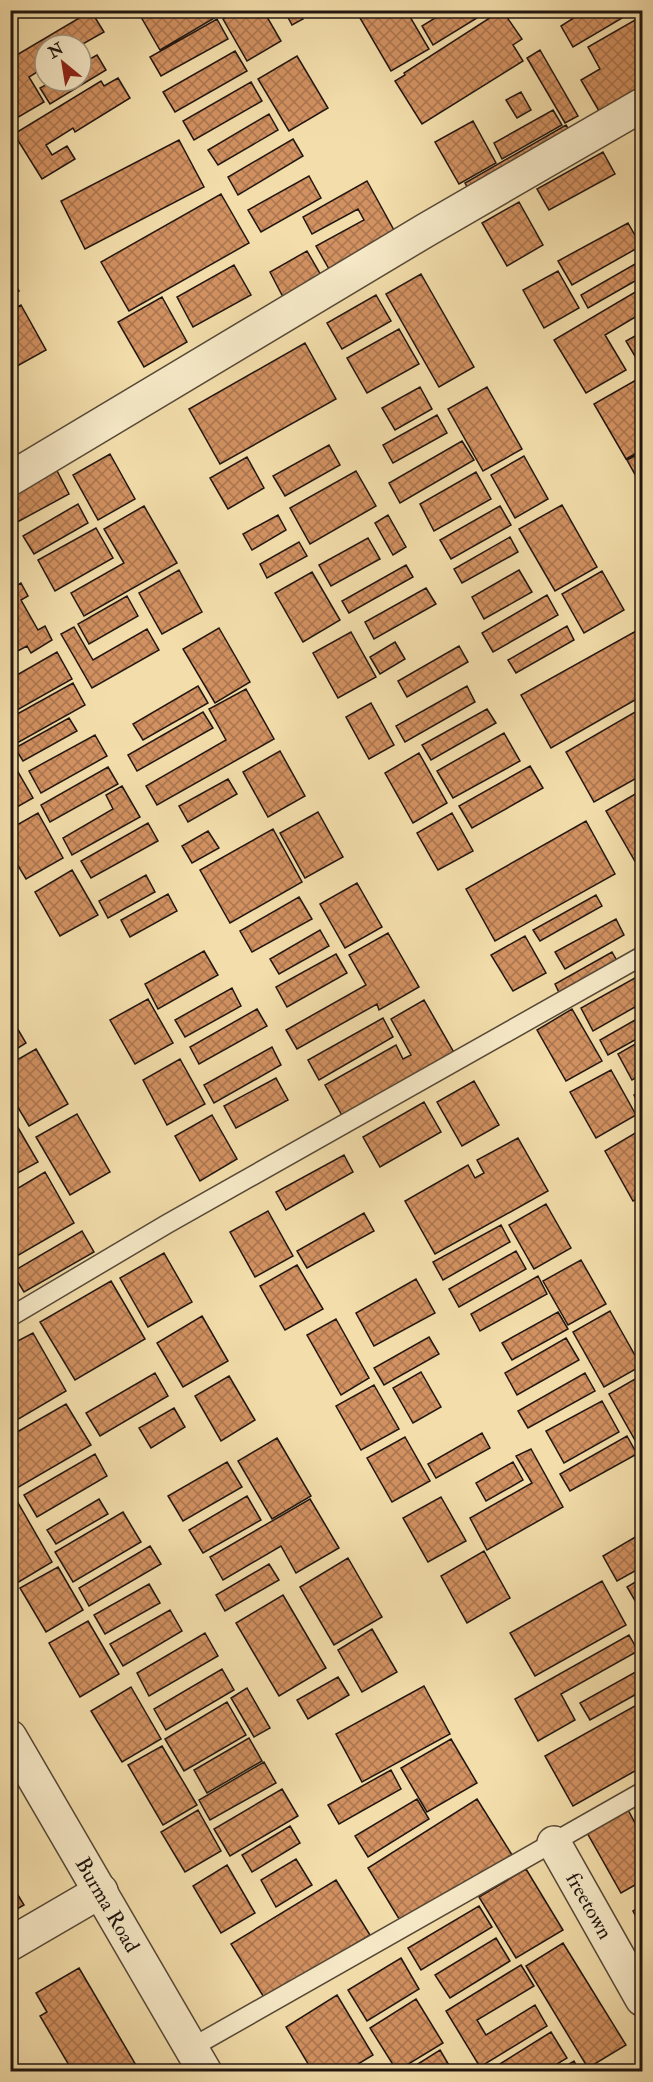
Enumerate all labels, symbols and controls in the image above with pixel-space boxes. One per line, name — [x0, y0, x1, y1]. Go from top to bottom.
north arrow — [33, 33, 93, 93]
text: N — [44, 38, 68, 64]
street label: Burma Road — [69, 1852, 146, 1958]
street label: freetown — [560, 1867, 619, 1944]

